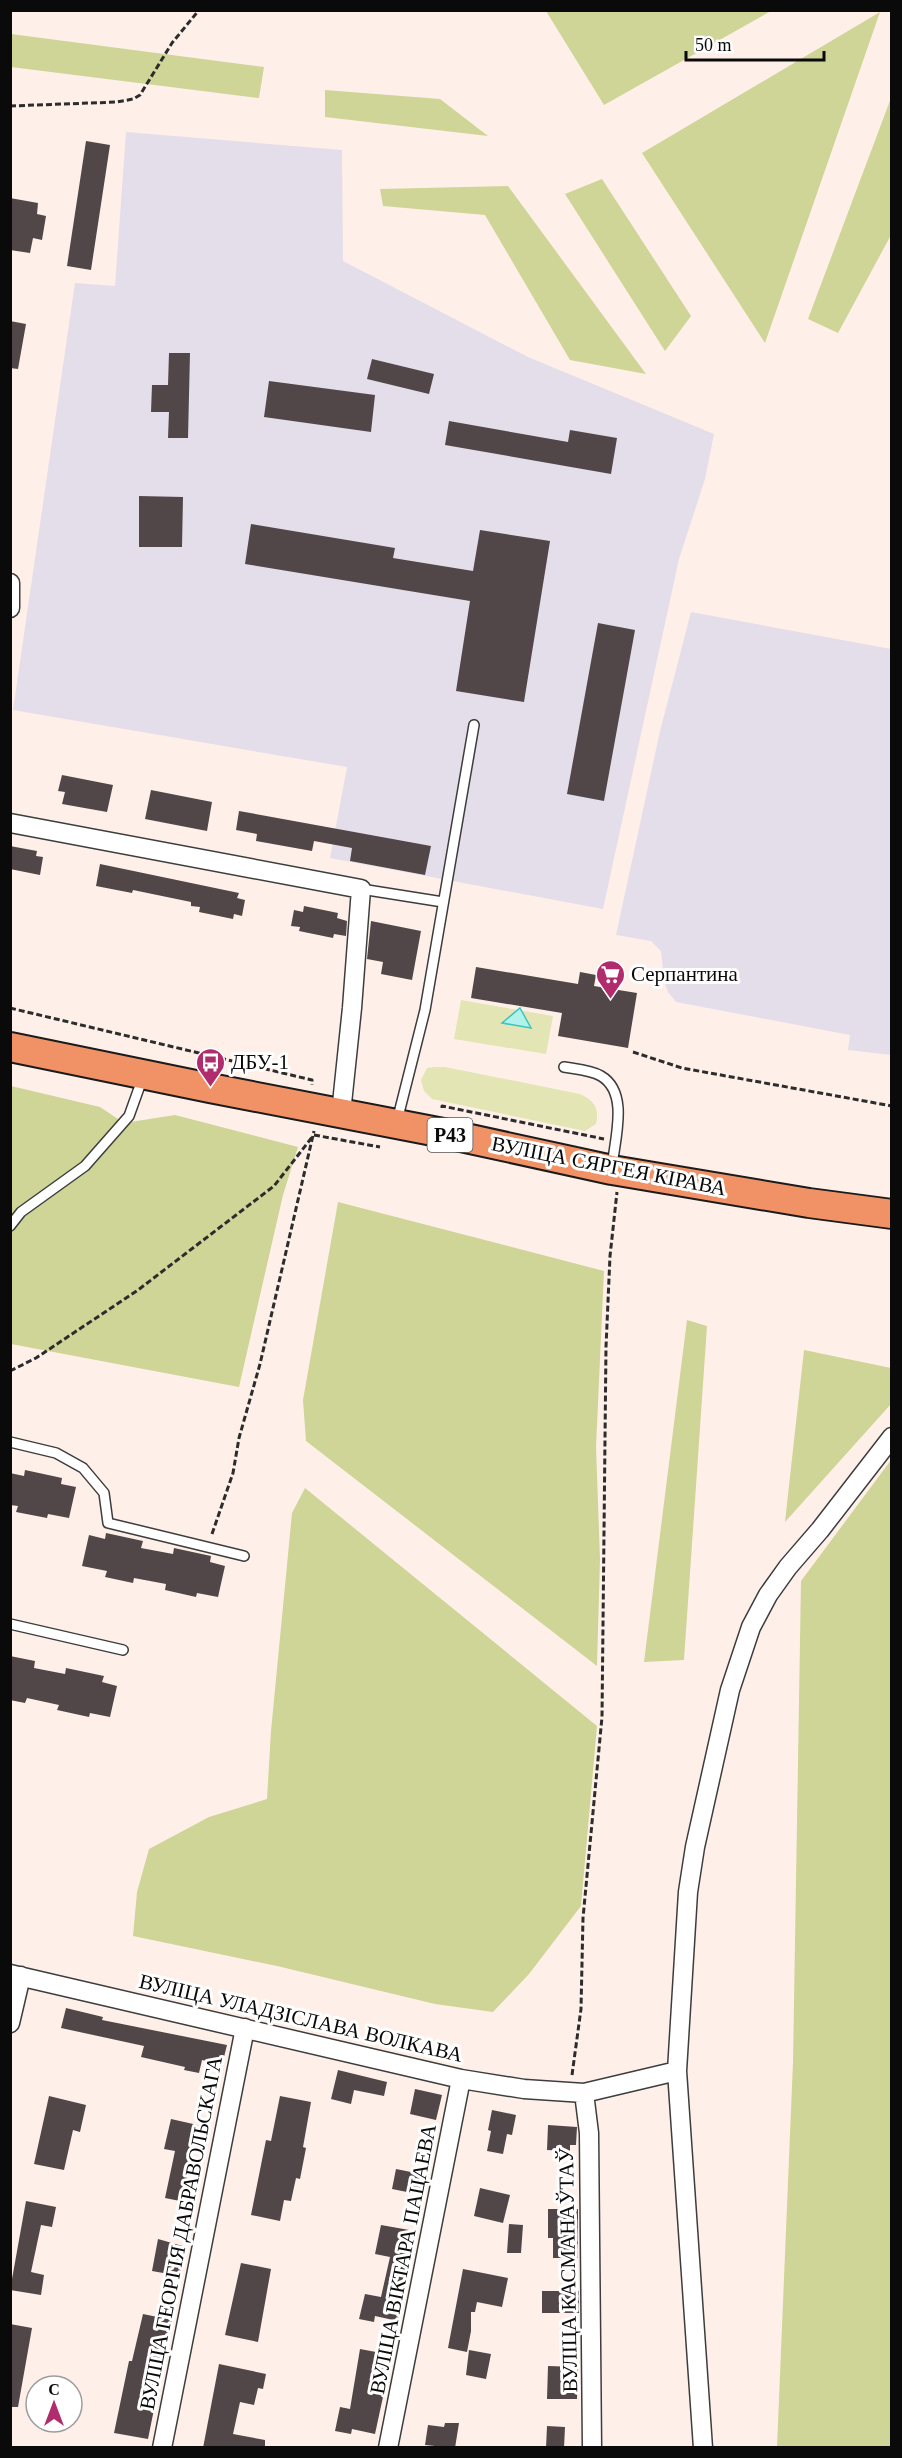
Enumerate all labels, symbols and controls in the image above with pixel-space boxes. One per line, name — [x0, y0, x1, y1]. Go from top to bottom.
scale bar — [686, 24, 824, 62]
text: 50 m — [695, 35, 732, 55]
supermarket icon: Серпантина — [594, 958, 626, 1000]
place label: Серпантина — [631, 962, 739, 986]
bus stop icon: ДБУ-1 — [194, 1046, 226, 1088]
place label: ДБУ-1 — [231, 1050, 289, 1074]
road number: Р43 — [428, 1118, 472, 1152]
street label: ВУЛІЦА СЯРГЕЯ КІРАВА — [490, 1131, 729, 1201]
street label: ВУЛІЦА УЛАДЗІСЛАВА ВОЛКАВА — [137, 1969, 466, 2067]
street label: ВУЛІЦА ГЕОРГІЯ ДАБРАВОЛЬСКАГА — [135, 2053, 227, 2412]
street label: ВУЛІЦА ВІКТАРА ПАЦАЕВА — [365, 2121, 441, 2396]
street label: ВУЛІЦА КАСМАНАЎТАЎ — [554, 2147, 582, 2392]
north arrow — [24, 2374, 84, 2434]
text: С — [48, 2381, 60, 2398]

